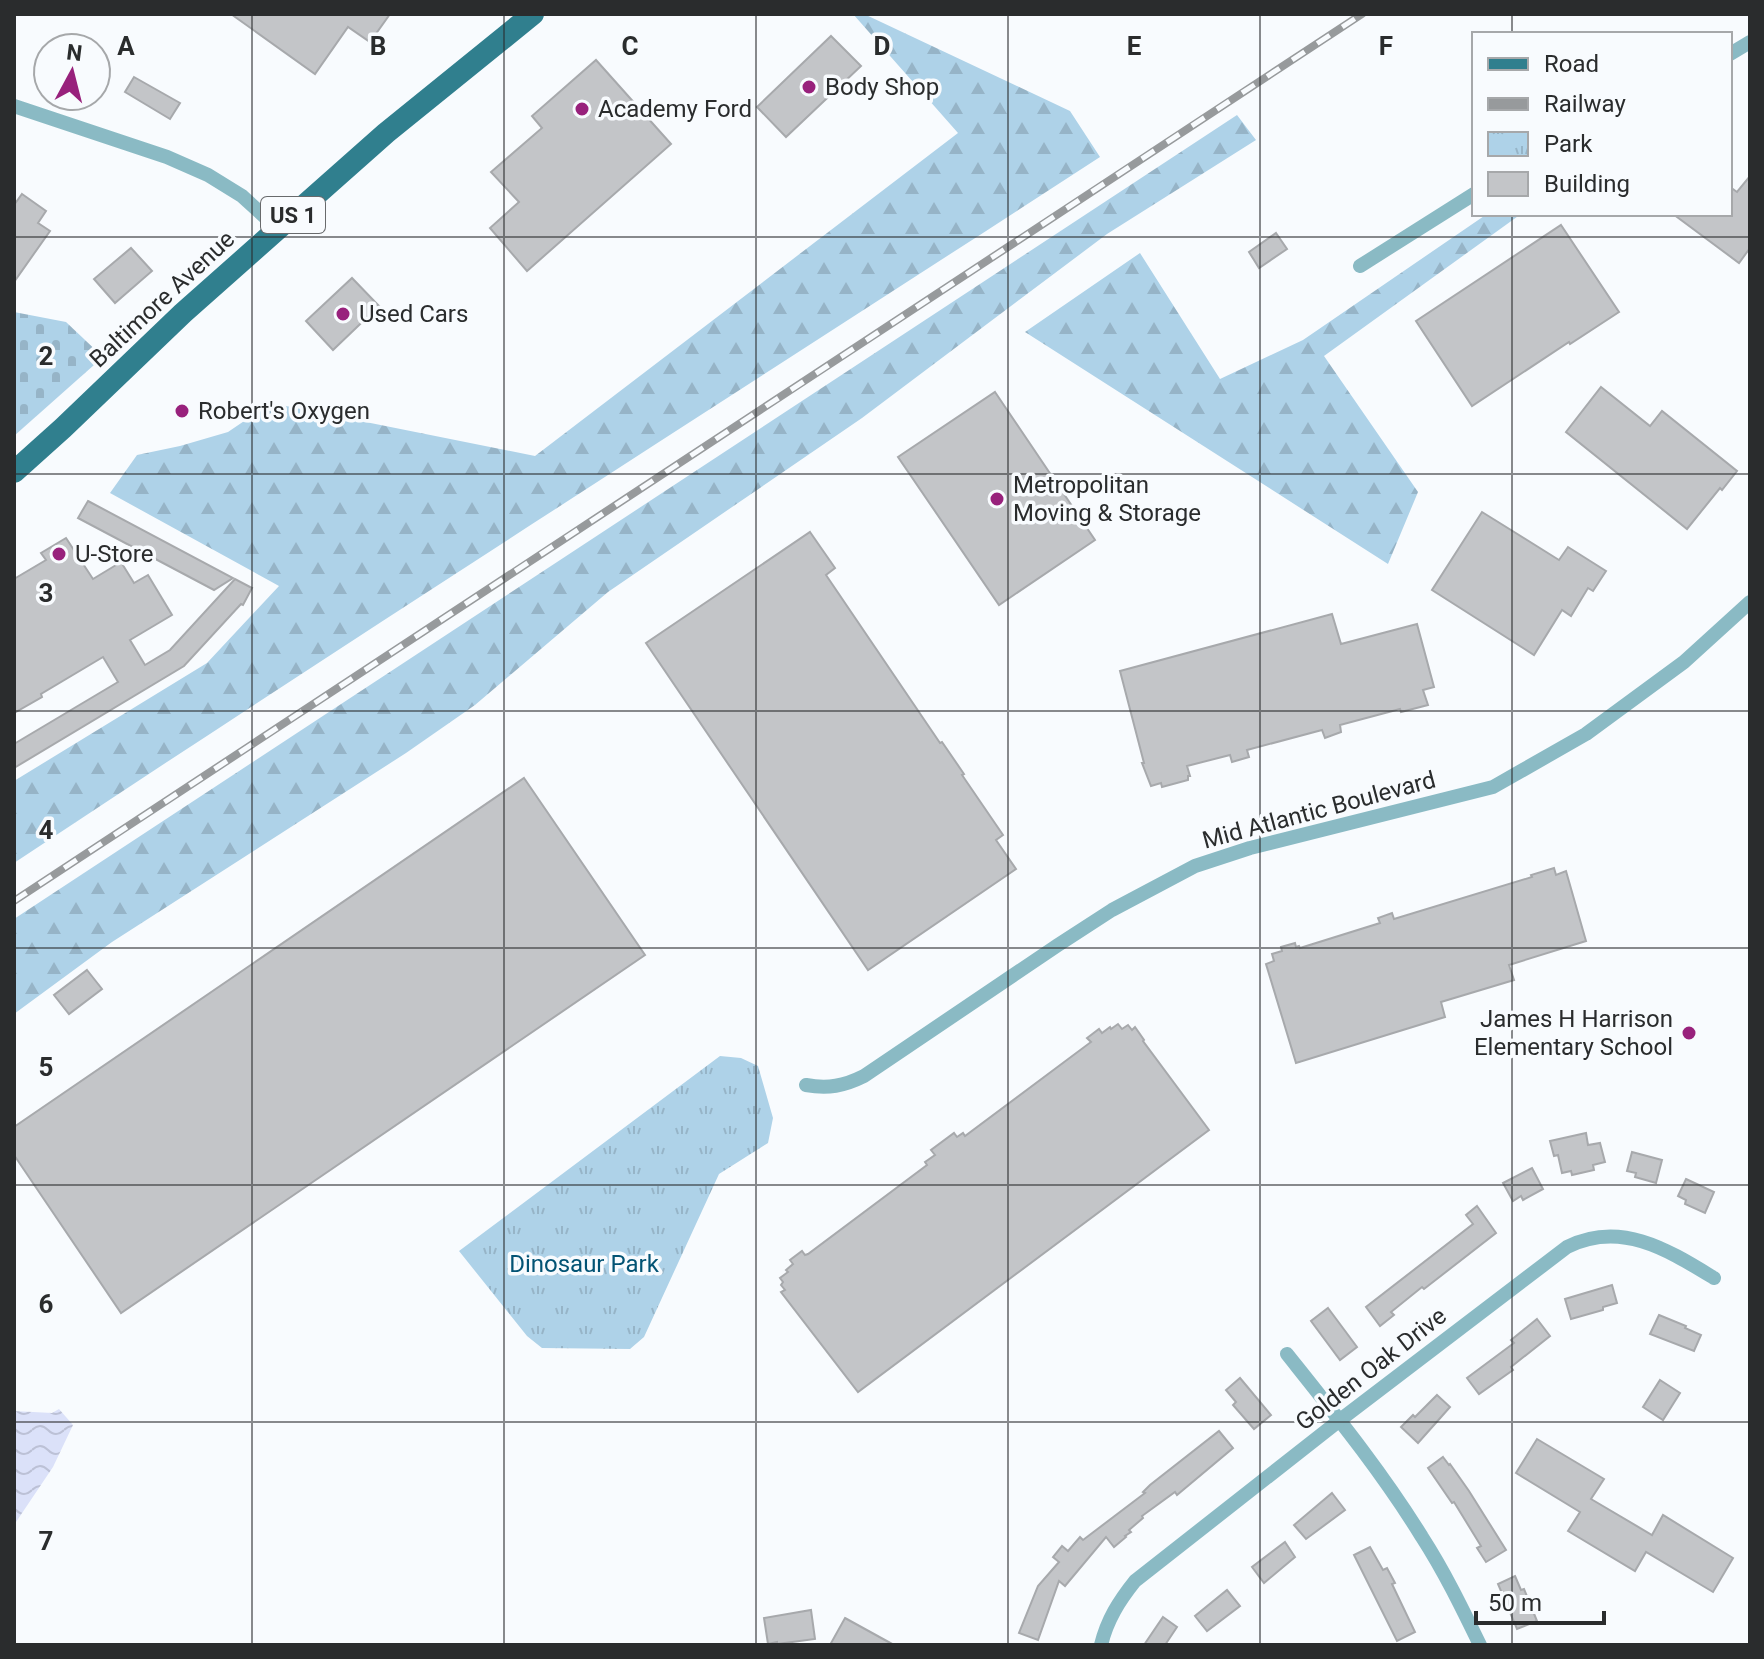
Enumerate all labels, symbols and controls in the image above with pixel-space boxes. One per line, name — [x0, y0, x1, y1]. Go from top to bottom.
text: A — [117, 31, 135, 61]
text: B — [370, 31, 386, 61]
text: C — [621, 31, 639, 61]
text: D — [874, 31, 890, 61]
text: E — [1127, 31, 1142, 61]
text: F — [1379, 31, 1393, 61]
north arrow — [32, 32, 112, 112]
legend — [1472, 32, 1732, 216]
text: N — [65, 39, 84, 66]
text: Road — [1544, 50, 1599, 78]
place label: Body Shop — [825, 73, 939, 101]
marker: Body Shop — [800, 78, 818, 96]
text: Railway — [1544, 90, 1626, 118]
place label: Academy Ford — [598, 95, 752, 123]
marker: Academy Ford — [573, 100, 591, 118]
text: Park — [1544, 130, 1593, 158]
text: Building — [1544, 170, 1630, 198]
road number: US 1 — [261, 197, 325, 233]
street label: Baltimore Avenue — [84, 225, 240, 373]
place label: Used Cars — [359, 300, 468, 328]
marker: Used Cars — [334, 305, 352, 323]
text: 2 — [39, 341, 53, 371]
place label: Robert's Oxygen — [198, 397, 370, 425]
marker: Robert's Oxygen — [173, 402, 191, 420]
place label: Metropolitan Moving & Storage — [1013, 471, 1201, 527]
marker: Metropolitan Moving & Storage — [988, 490, 1006, 508]
place label: U-Store — [75, 540, 153, 568]
marker: U-Store — [50, 545, 68, 563]
text: 3 — [39, 578, 53, 608]
street label: Mid Atlantic Boulevard — [1199, 765, 1439, 855]
text: 4 — [39, 815, 54, 845]
place label: James H Harrison Elementary School — [1474, 1005, 1673, 1061]
marker: James H Harrison Elementary School — [1680, 1024, 1698, 1042]
text: 5 — [39, 1052, 53, 1082]
park label: Dinosaur Park — [509, 1250, 660, 1278]
text: 6 — [39, 1289, 54, 1319]
street label: Golden Oak Drive — [1290, 1302, 1452, 1436]
text: 7 — [39, 1526, 53, 1556]
scale bar — [1476, 1575, 1604, 1625]
text: 50 m — [1488, 1589, 1542, 1617]

